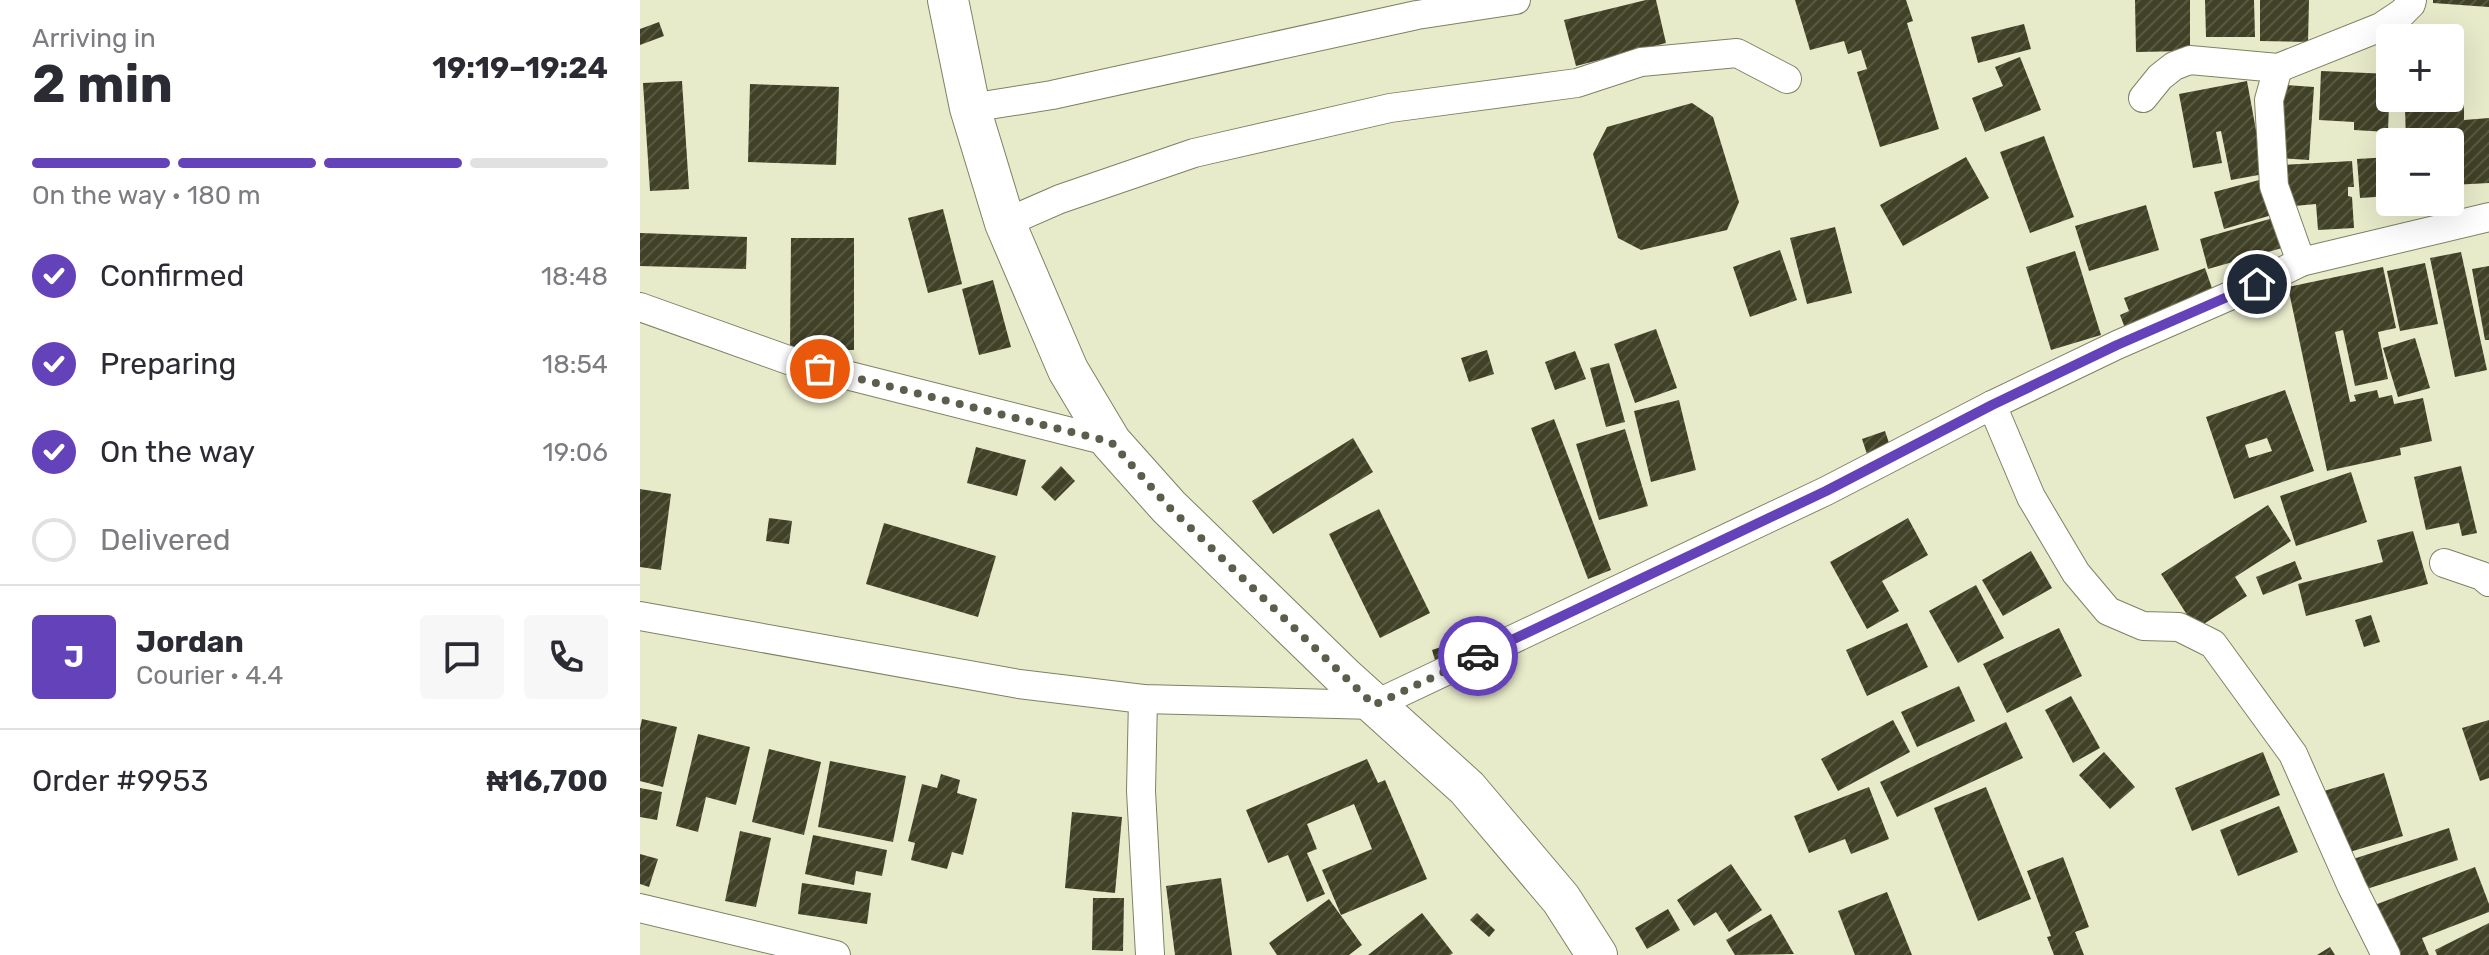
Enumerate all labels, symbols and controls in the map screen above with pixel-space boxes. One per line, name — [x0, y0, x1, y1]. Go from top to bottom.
text: Arriving in — [32, 23, 156, 54]
map controls — [2376, 24, 2464, 216]
button: + — [2376, 24, 2464, 112]
text: 19:19–19:24 — [432, 50, 608, 86]
text: 2 min — [32, 53, 173, 115]
button: − — [2376, 128, 2464, 216]
text: On the way · 180 m — [32, 180, 261, 211]
pin — [2223, 250, 2291, 318]
icon: check — [32, 254, 76, 298]
text: Confirmed — [100, 258, 244, 294]
text: 18:48 — [541, 261, 608, 292]
icon: home — [2235, 262, 2279, 306]
pin — [786, 335, 854, 403]
icon: check — [32, 342, 76, 386]
text: Preparing — [100, 346, 236, 382]
icon: bag — [798, 347, 842, 391]
text: 18:54 — [542, 349, 608, 380]
icon: check — [32, 430, 76, 474]
text: On the way — [100, 434, 255, 470]
text: 19:06 — [543, 437, 608, 468]
text: Delivered — [100, 522, 231, 558]
button: chat — [420, 615, 504, 699]
button: phone — [524, 615, 608, 699]
courier — [1438, 616, 1518, 696]
text: Jordan — [136, 624, 244, 660]
icon: car — [1456, 634, 1500, 678]
text: J — [64, 639, 84, 675]
text: Courier · 4.4 — [136, 660, 283, 691]
text: Order #9953 — [32, 763, 208, 799]
text: ₦16,700 — [486, 763, 608, 799]

